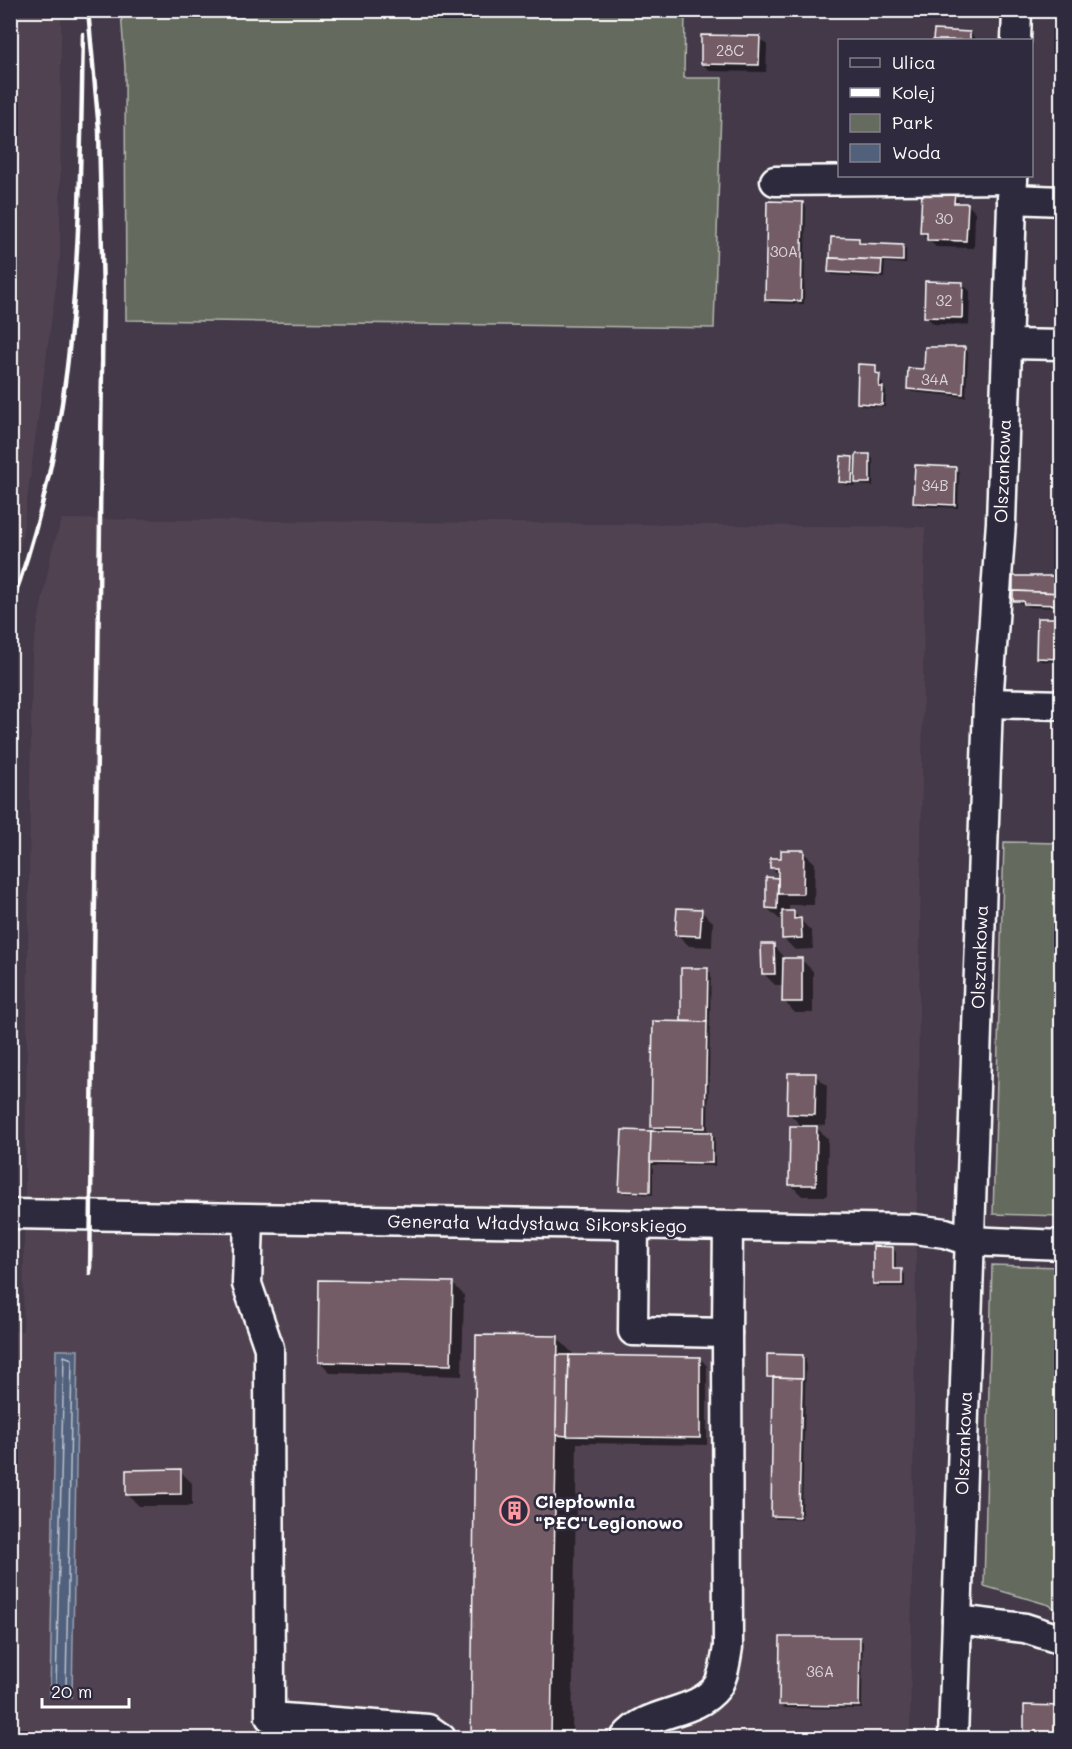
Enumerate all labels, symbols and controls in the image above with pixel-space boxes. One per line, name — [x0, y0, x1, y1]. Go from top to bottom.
legend — [838, 39, 1033, 177]
house number: 28C — [716, 40, 744, 60]
text: Ulica — [892, 50, 936, 74]
text: Kolej — [892, 80, 935, 104]
text: Park — [892, 110, 933, 134]
text: Woda — [892, 140, 941, 164]
house number: 30 — [935, 208, 953, 228]
house number: 30A — [770, 241, 798, 261]
house number: 32 — [935, 290, 953, 310]
house number: 34A — [921, 369, 949, 389]
street label: Olszankowa — [988, 419, 1016, 523]
house number: 34B — [922, 475, 948, 495]
street label: Olszankowa — [965, 905, 993, 1009]
street label: Generała Władysława Sikorskiego — [387, 1208, 687, 1238]
street label: Olszankowa — [949, 1391, 977, 1495]
place label: Ciepłownia "PEC"Legionowo — [535, 1489, 683, 1534]
building icon: Ciepłownia "PEC"Legionowo — [498, 1495, 530, 1527]
house number: 36A — [806, 1661, 834, 1681]
scale bar — [42, 1671, 129, 1709]
text: 20 m — [51, 1679, 92, 1703]

